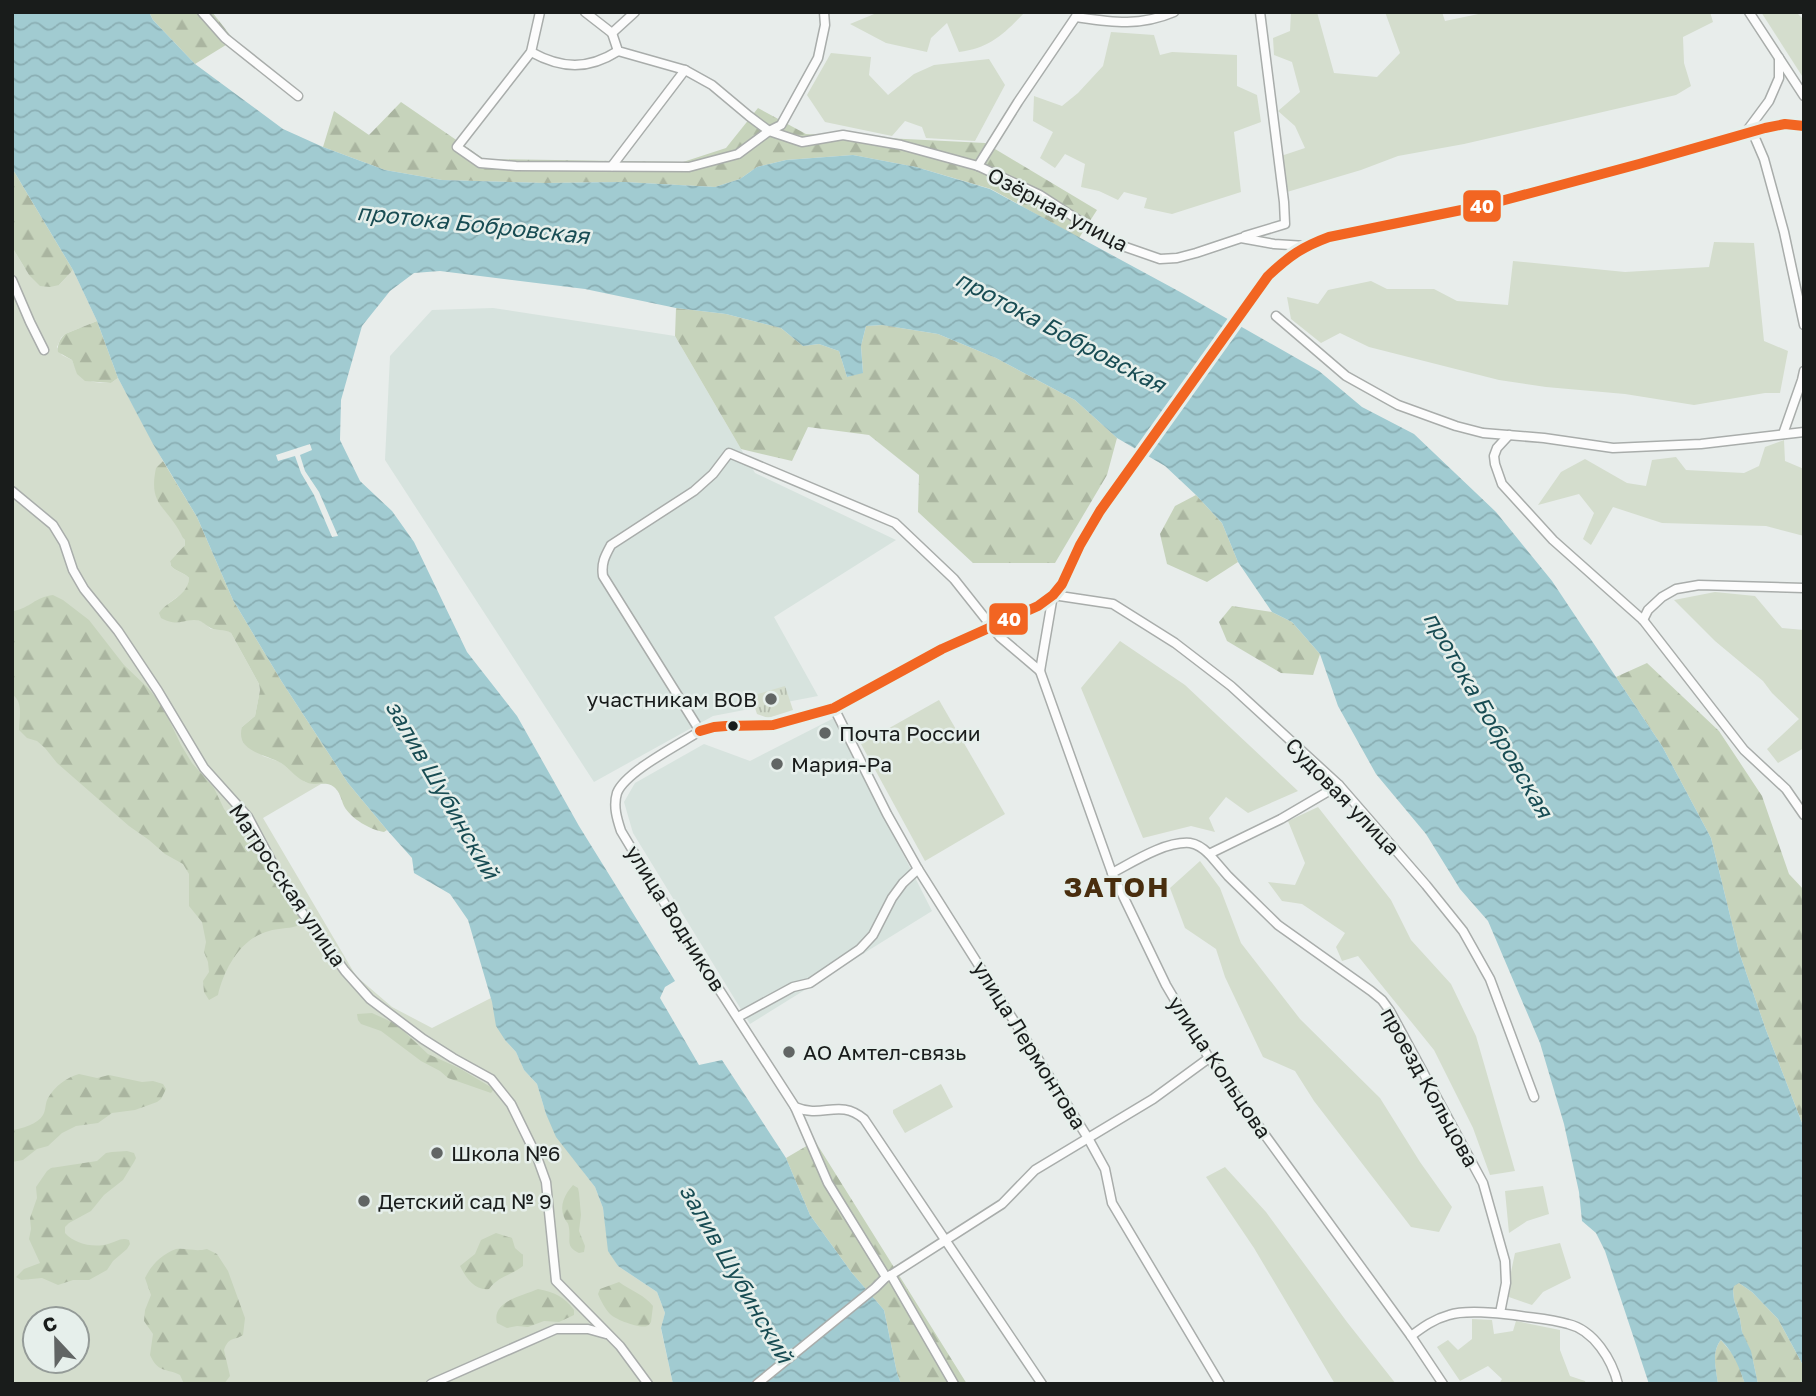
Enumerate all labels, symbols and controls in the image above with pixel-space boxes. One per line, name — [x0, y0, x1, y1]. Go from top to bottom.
street label: Озёрная улица — [983, 161, 1133, 257]
line badge: 40 — [1462, 189, 1502, 223]
text: 40 — [1470, 194, 1494, 217]
water label: протока Бобровская — [355, 197, 592, 249]
water label: протока Бобровская — [951, 264, 1172, 399]
line badge: 40 — [988, 602, 1029, 636]
water label: протока Бобровская — [1419, 606, 1560, 824]
text: 40 — [997, 607, 1021, 630]
place label: участникам ВОВ — [587, 686, 757, 712]
marker: участникам ВОВ — [763, 691, 779, 707]
water label: залив Шубинский — [380, 695, 507, 885]
unlabelled marker — [726, 719, 740, 733]
place label: Почта России — [839, 720, 981, 746]
marker: Почта России — [817, 725, 833, 741]
street label: Судовая улица — [1280, 732, 1406, 860]
place label: Мария-Ра — [791, 751, 892, 777]
marker: Мария-Ра — [769, 756, 785, 772]
street label: Матросская улица — [224, 799, 352, 971]
street label: улица Водников — [621, 840, 731, 996]
district label: ЗАТОН — [1064, 870, 1170, 903]
street label: улица Лермонтова — [968, 956, 1092, 1134]
street label: улица Кольцова — [1163, 991, 1277, 1143]
street label: проезд Кольцова — [1375, 1003, 1485, 1171]
place label: АО Амтел-связь — [803, 1039, 966, 1065]
marker: АО Амтел-связь — [781, 1044, 797, 1060]
place label: Школа №6 — [451, 1140, 561, 1166]
marker: Школа №6 — [429, 1145, 445, 1161]
water label: залив Шубинский — [674, 1179, 801, 1369]
place label: Детский сад № 9 — [378, 1188, 552, 1214]
marker: Детский сад № 9 — [356, 1193, 372, 1209]
north arrow — [21, 1305, 91, 1375]
text: С — [39, 1311, 60, 1337]

